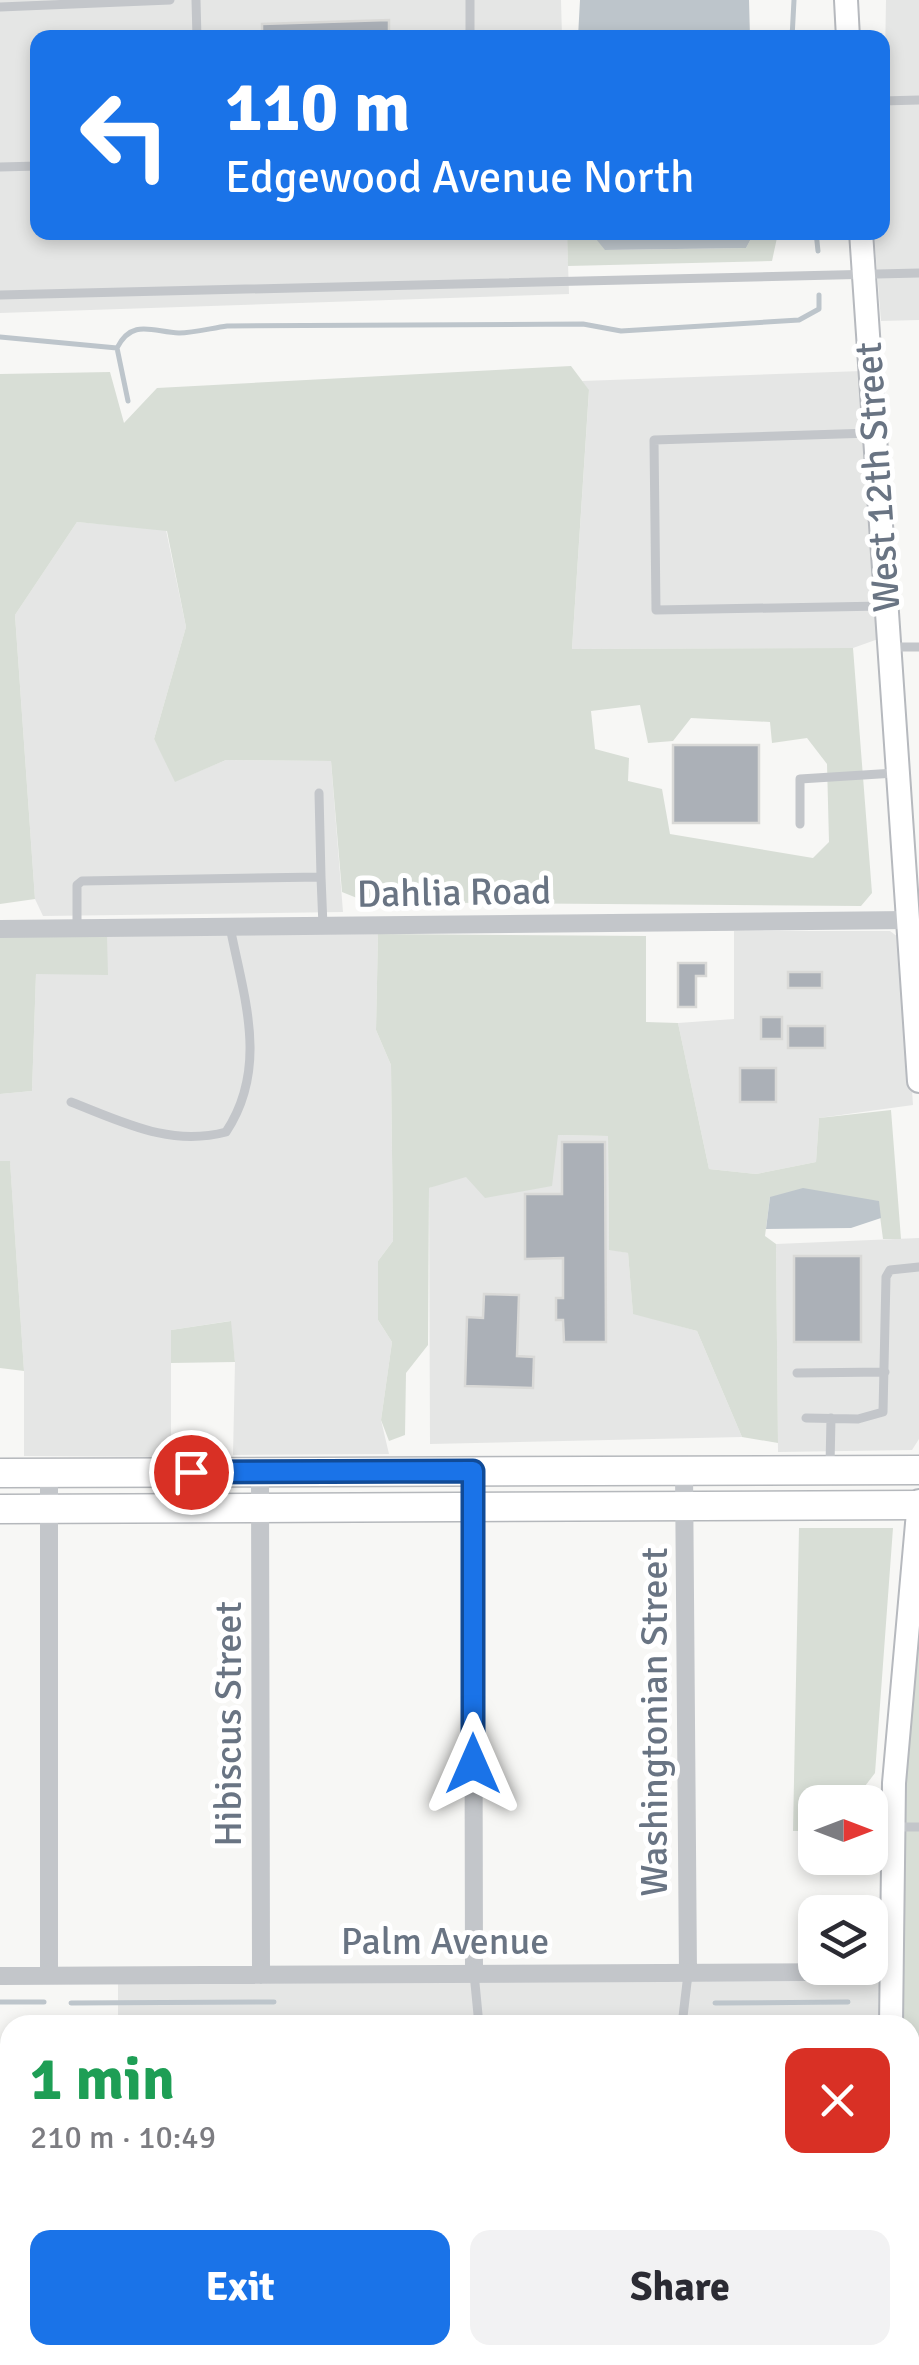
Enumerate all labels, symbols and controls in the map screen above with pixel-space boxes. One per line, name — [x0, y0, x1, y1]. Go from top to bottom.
text: 110 m — [225, 64, 410, 150]
icon: left — [60, 70, 190, 200]
text: Edgewood Avenue North — [225, 150, 694, 205]
street label: West 12th Street — [845, 340, 910, 614]
street label: Dahlia Road — [356, 867, 552, 918]
pin — [149, 1430, 234, 1515]
icon: arrive — [164, 1445, 219, 1500]
street label: Washingtonian Street — [631, 1547, 678, 1897]
street label: Hibiscus Street — [205, 1601, 252, 1847]
position arrow — [421, 1712, 525, 1816]
north arrow — [798, 1785, 888, 1875]
map controls — [798, 1785, 888, 1985]
button: layers — [798, 1895, 888, 1985]
street label: Palm Avenue — [341, 1918, 549, 1965]
text: 1 min — [30, 2043, 175, 2117]
button: close — [785, 2048, 890, 2153]
text: 210 m · 10:49 — [30, 2118, 216, 2157]
button: Exit — [30, 2230, 450, 2345]
button: Share — [470, 2230, 890, 2345]

